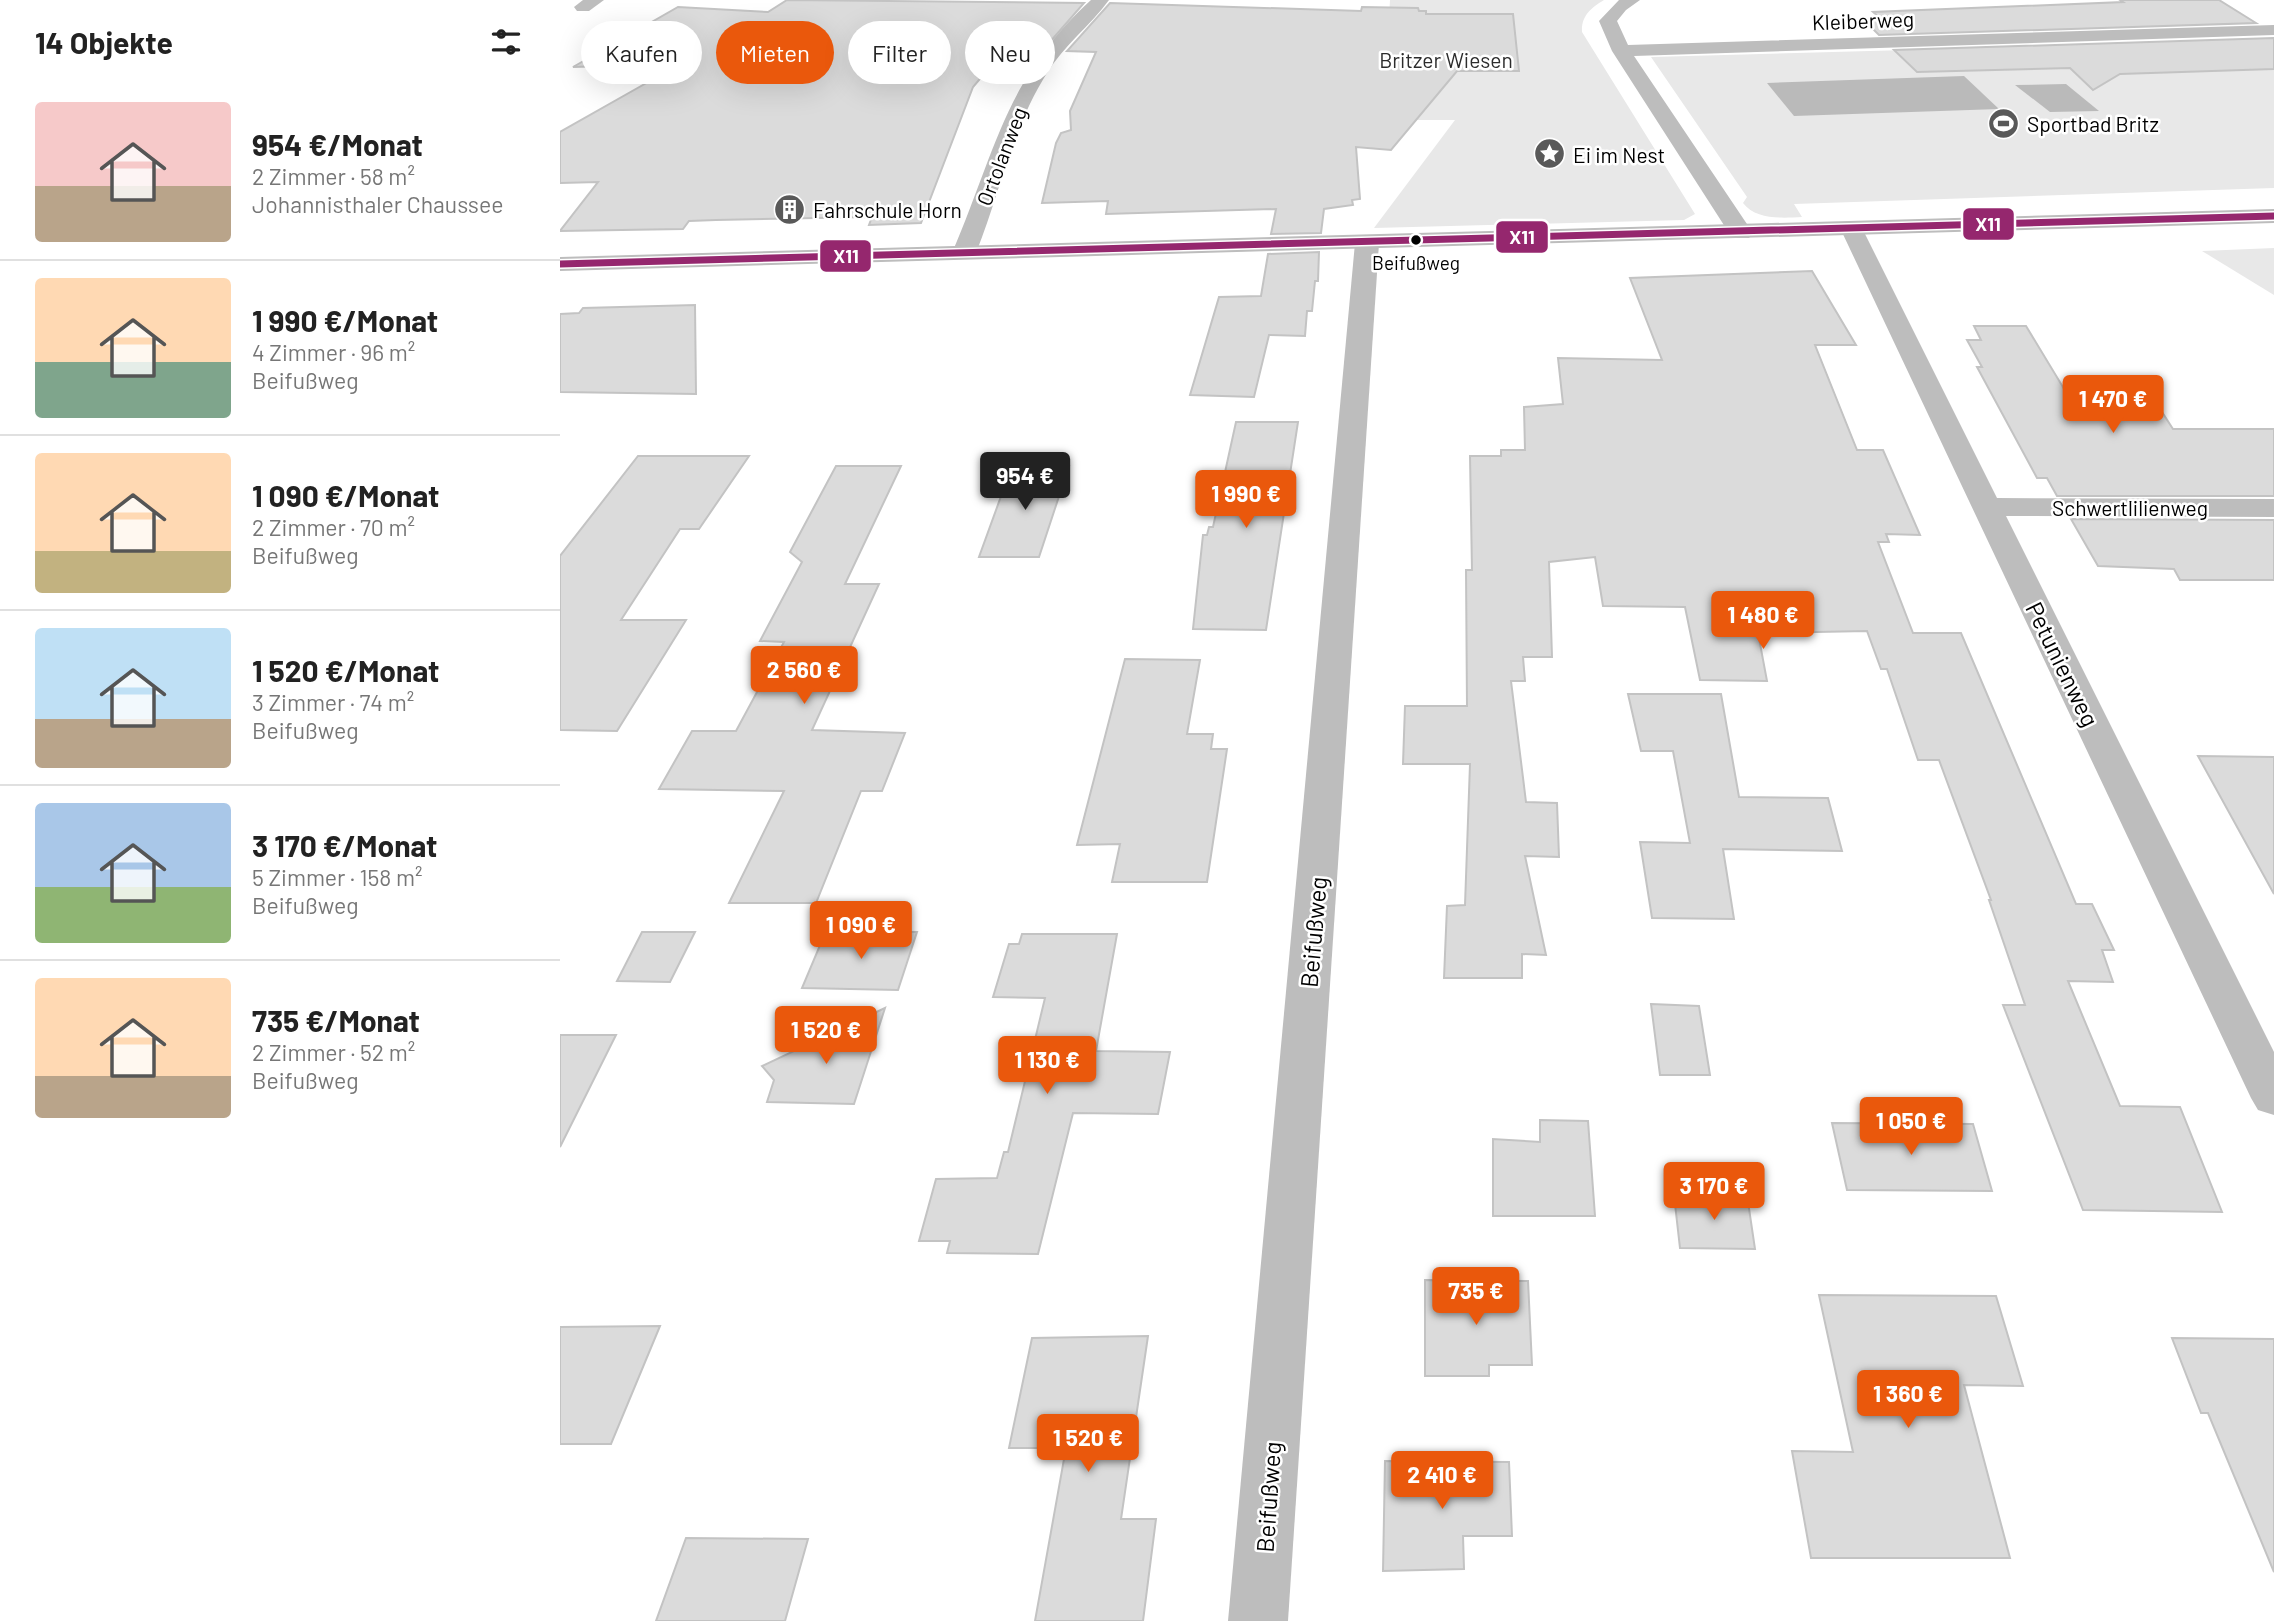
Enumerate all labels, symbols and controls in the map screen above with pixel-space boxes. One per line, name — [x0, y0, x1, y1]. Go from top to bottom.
street label: Kleiberweg — [1812, 6, 1914, 34]
chip: Kaufen — [581, 21, 702, 84]
chip: Mieten — [716, 21, 834, 84]
chip: Filter — [848, 21, 951, 84]
chip: Neu — [965, 21, 1055, 84]
icon: filters — [487, 23, 525, 61]
text: 14 Objekte — [35, 24, 173, 60]
park label: Britzer Wiesen — [1379, 47, 1513, 72]
street label: Ortolanweg — [971, 103, 1031, 209]
sports icon: Sportbad Britz — [1987, 106, 2021, 140]
place label: Sportbad Britz — [2027, 111, 2159, 136]
text: 954 €/Monat — [252, 126, 423, 162]
icon: home — [91, 130, 175, 214]
place icon: Ei im Nest — [1533, 137, 1567, 171]
place label: Ei im Nest — [1573, 142, 1665, 167]
text: 2 Zimmer · 58 m² — [252, 162, 415, 190]
text: Johannisthaler Chaussee — [252, 190, 503, 218]
building icon: Fahrschule Horn — [773, 192, 807, 226]
place label: Fahrschule Horn — [813, 197, 962, 222]
line badge: X11 — [1962, 207, 2015, 241]
text: X11 — [1975, 212, 2001, 235]
line badge: X11 — [1495, 220, 1549, 254]
text: X11 — [1509, 225, 1535, 248]
marker: Beifußweg — [1409, 233, 1423, 247]
line badge: X11 — [819, 239, 872, 273]
text: X11 — [833, 244, 859, 267]
place label: Beifußweg — [1372, 251, 1460, 274]
text: 1 990 €/Monat — [252, 302, 438, 338]
icon: home — [91, 306, 175, 390]
text: 4 Zimmer · 96 m² — [252, 338, 415, 366]
text: Beifußweg — [252, 366, 358, 394]
pin: 1 470 € — [2048, 376, 2178, 435]
text: 1 470 € — [2079, 384, 2147, 412]
pin: 954 € — [976, 452, 1074, 512]
text: 954 € — [996, 461, 1054, 489]
pin: 1 990 € — [1181, 470, 1311, 530]
text: 1 090 €/Monat — [252, 477, 439, 513]
text: 1 990 € — [1211, 479, 1281, 507]
icon: home — [91, 481, 175, 565]
street label: Schwertlilienweg — [2052, 495, 2208, 520]
text: 2 Zimmer · 70 m² — [252, 513, 415, 541]
text: Beifußweg — [252, 541, 358, 569]
pin: 1 480 € — [1698, 592, 1828, 651]
street label: Petunienweg — [2020, 597, 2106, 731]
text: 1 480 € — [1727, 600, 1799, 628]
pin: 2 560 € — [739, 646, 869, 706]
text: 1 520 €/Monat — [252, 652, 439, 688]
text: 2 560 € — [767, 655, 841, 683]
icon: home — [91, 656, 175, 740]
text: 3 Zimmer · 74 m² — [252, 688, 414, 716]
text: Beifußweg — [252, 716, 358, 744]
text: 3 170 €/Monat — [252, 827, 438, 863]
icon: home — [91, 831, 175, 915]
text: 5 Zimmer · 158 m² — [252, 863, 422, 891]
street label: Beifußweg — [1294, 875, 1332, 989]
text: Beifußweg — [252, 891, 358, 919]
pin: 1 090 € — [796, 902, 926, 961]
text: 1 090 € — [826, 910, 896, 938]
text: 735 €/Monat — [252, 1002, 420, 1038]
icon: home — [91, 1006, 175, 1090]
pin: 1 520 € — [761, 1006, 891, 1066]
text: 1 520 € — [791, 1015, 861, 1043]
pin: 1 130 € — [982, 1036, 1112, 1096]
text: 2 Zimmer · 52 m² — [252, 1038, 415, 1066]
text: 1 130 € — [1014, 1045, 1080, 1073]
text: Beifußweg — [252, 1066, 358, 1094]
pin: 1 050 € — [1846, 1098, 1976, 1157]
text: 1 050 € — [1876, 1106, 1946, 1134]
pin: 3 170 € — [1649, 1162, 1779, 1222]
text: 3 170 € — [1680, 1171, 1748, 1199]
pin: 735 € — [1427, 1268, 1525, 1327]
text: 735 € — [1448, 1276, 1504, 1304]
pin: 1 360 € — [1843, 1370, 1973, 1430]
text: 1 360 € — [1873, 1379, 1943, 1407]
pin: 1 520 € — [1023, 1414, 1153, 1474]
text: 1 520 € — [1053, 1423, 1123, 1451]
street label: Beifußweg — [1250, 1441, 1286, 1553]
pin: 2 410 € — [1377, 1452, 1507, 1511]
text: 2 410 € — [1407, 1460, 1477, 1488]

